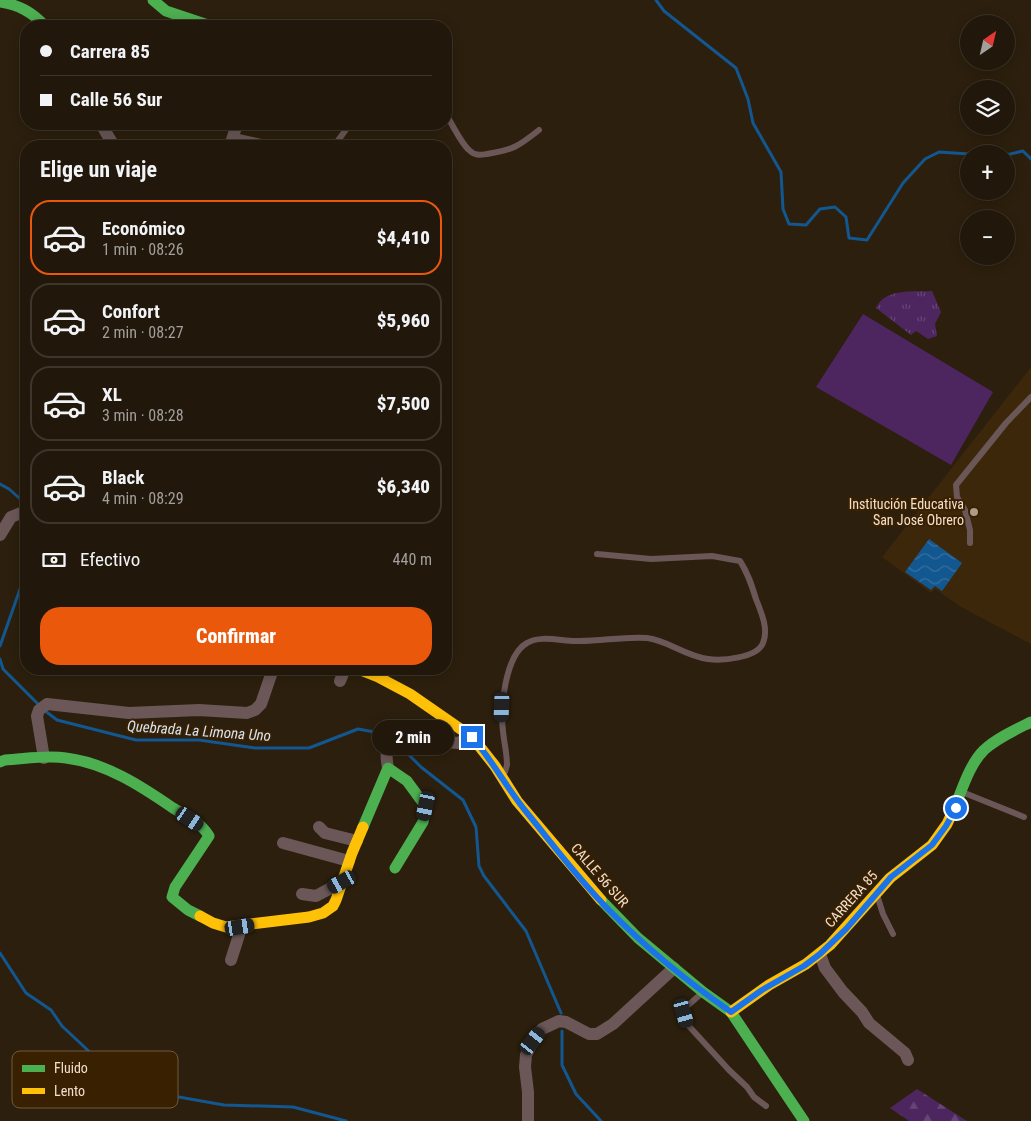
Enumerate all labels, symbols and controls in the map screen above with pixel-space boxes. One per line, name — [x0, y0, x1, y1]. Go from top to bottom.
north arrow — [960, 15, 1015, 70]
map controls — [960, 15, 1015, 265]
text: Carrera 85 — [70, 40, 150, 63]
button: layers — [960, 80, 1015, 135]
text: Calle 56 Sur — [70, 88, 162, 111]
button: + — [960, 145, 1015, 200]
text: Elige un viaje — [40, 157, 157, 182]
button: − — [960, 210, 1015, 265]
icon: car — [42, 215, 87, 260]
text: Económico — [102, 217, 185, 240]
text: $4,410 — [377, 226, 430, 249]
text: 1 min · 08:26 — [102, 240, 184, 259]
icon: car — [42, 298, 87, 343]
text: Confort — [102, 300, 160, 323]
text: $5,960 — [377, 309, 430, 332]
text: 2 min · 08:27 — [102, 323, 184, 342]
icon: car — [42, 381, 87, 426]
text: XL — [102, 383, 122, 406]
text: $7,500 — [377, 392, 430, 415]
text: 3 min · 08:28 — [102, 406, 184, 425]
icon: car — [42, 464, 87, 509]
text: Black — [102, 466, 144, 489]
text: $6,340 — [377, 475, 430, 498]
text: 4 min · 08:29 — [102, 489, 184, 508]
place label: Institución Educativa San José Obrero — [849, 496, 964, 528]
marker: Institución Educativa San José Obrero — [968, 506, 980, 518]
icon: cash — [40, 546, 68, 574]
text: Efectivo — [80, 548, 140, 571]
text: 440 m — [393, 550, 432, 569]
button: Confirmar — [40, 607, 432, 665]
car — [493, 692, 510, 722]
water label: Quebrada La Limona Uno — [126, 717, 272, 745]
callout: 2 min — [372, 720, 454, 754]
route end — [461, 726, 483, 748]
text: 2 min — [395, 728, 431, 747]
car — [415, 790, 436, 822]
route start — [945, 797, 967, 819]
car — [173, 804, 206, 834]
street label: CALLE 56 SUR — [568, 840, 632, 911]
street label: CARRERA 85 — [822, 867, 881, 931]
car — [325, 868, 358, 896]
car — [224, 917, 255, 937]
car — [672, 997, 695, 1029]
car — [517, 1025, 548, 1057]
legend — [12, 1051, 178, 1108]
text: Fluido — [54, 1060, 88, 1076]
text: Lento — [54, 1083, 85, 1099]

